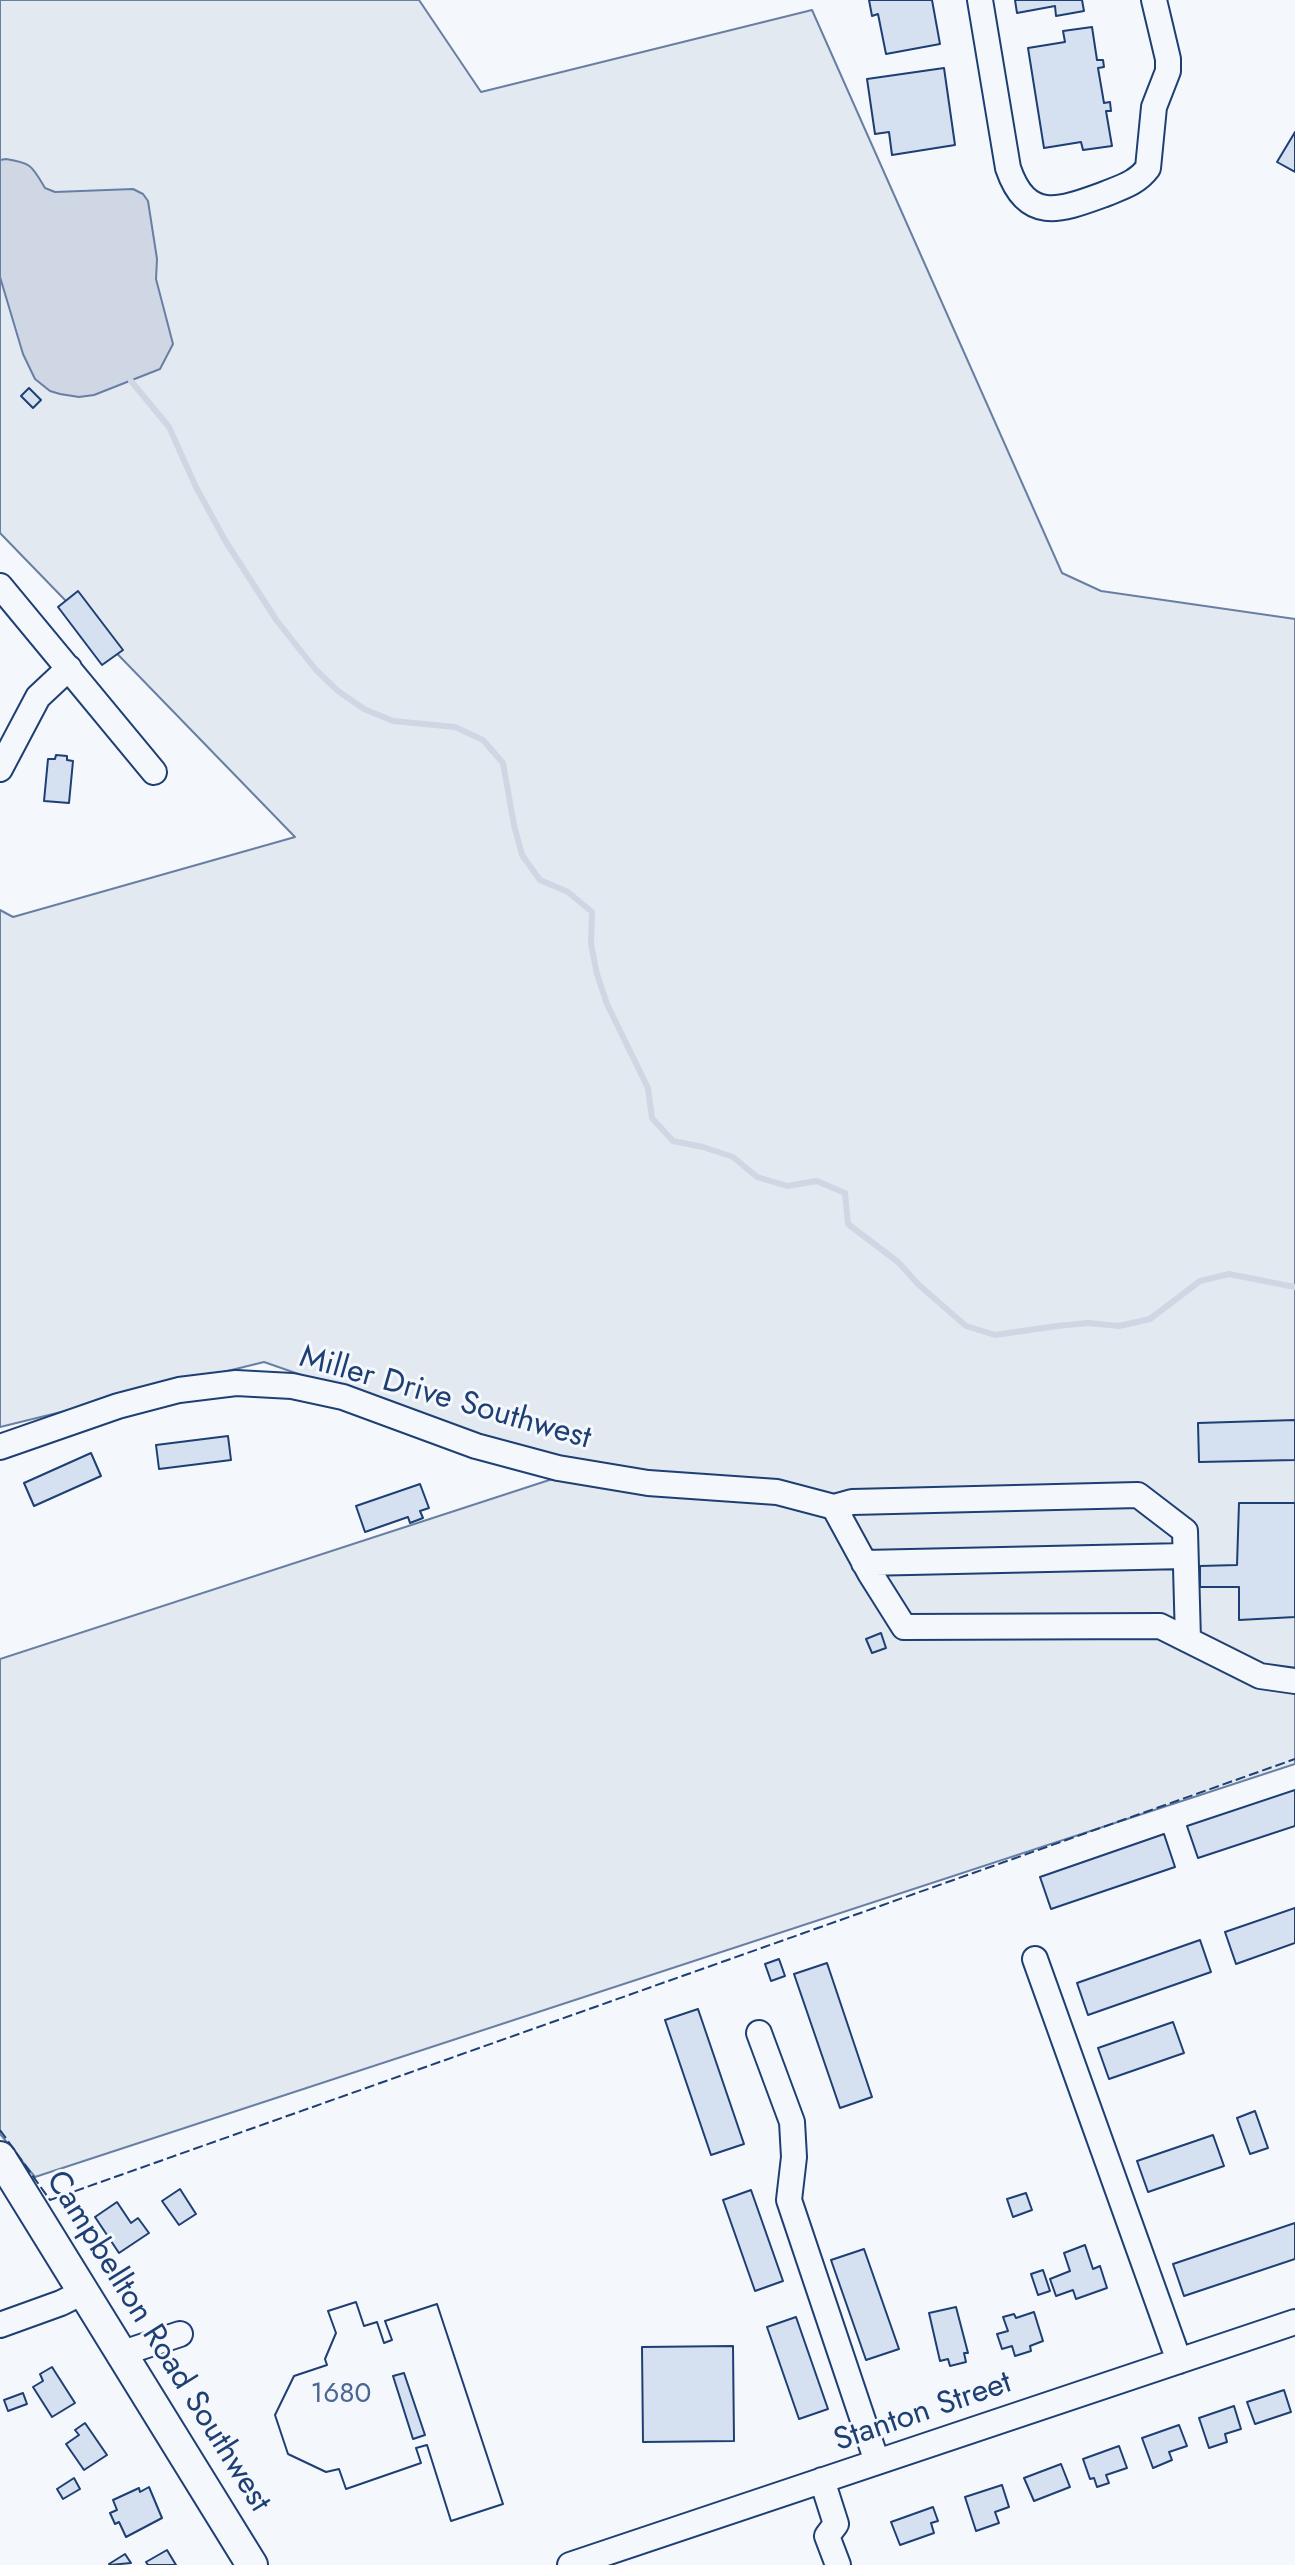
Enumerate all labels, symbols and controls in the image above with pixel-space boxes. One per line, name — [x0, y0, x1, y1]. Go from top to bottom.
street label: Miller Drive Southwest — [295, 1339, 595, 1459]
street label: Campbellton Road Southwest — [36, 2165, 278, 2519]
street label: Stanton Street — [829, 2365, 1017, 2461]
house number: 1680 — [311, 2378, 371, 2412]

